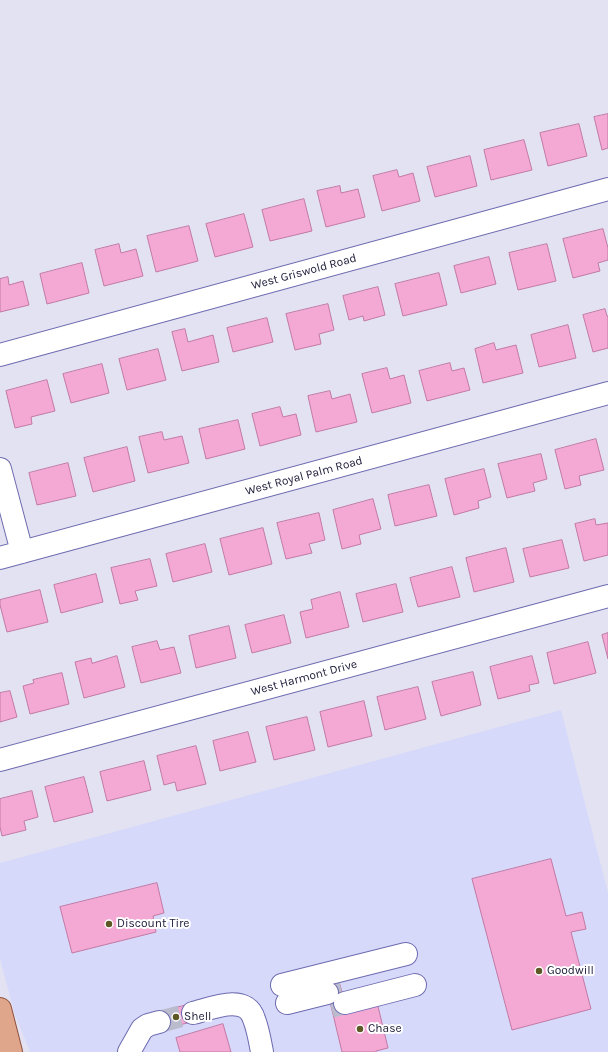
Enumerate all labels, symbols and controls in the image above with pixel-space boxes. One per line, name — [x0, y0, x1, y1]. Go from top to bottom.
street label: West Griswold Road — [250, 251, 358, 293]
street label: West Royal Palm Road — [244, 453, 364, 499]
street label: West Harmont Drive — [249, 657, 359, 699]
place label: Discount Tire — [117, 917, 190, 931]
marker: Discount Tire — [104, 919, 114, 929]
place label: Goodwill — [547, 964, 594, 978]
marker: Goodwill — [534, 966, 544, 976]
place label: Shell — [184, 1010, 211, 1024]
marker: Shell — [171, 1012, 181, 1022]
place label: Chase — [368, 1022, 402, 1036]
marker: Chase — [355, 1024, 365, 1034]

